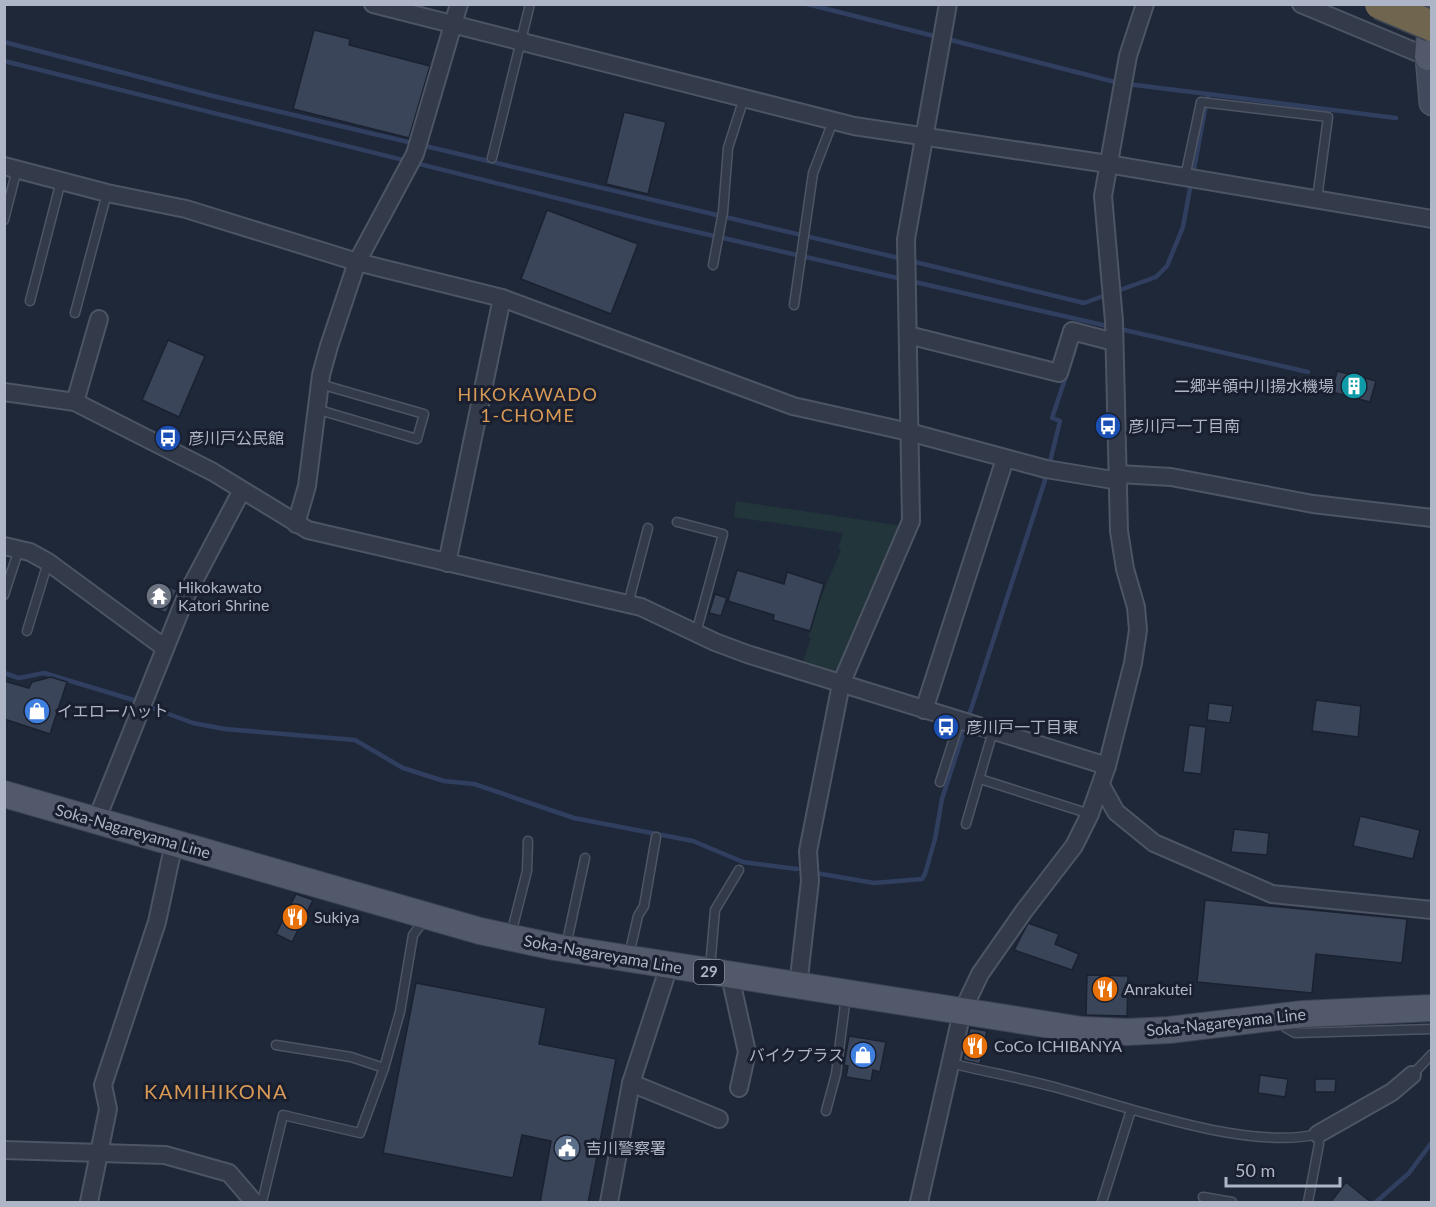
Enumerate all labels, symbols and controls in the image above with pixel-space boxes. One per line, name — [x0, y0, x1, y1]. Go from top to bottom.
building icon: 二郷半領中川揚水機場 — [1339, 371, 1369, 401]
place label: 二郷半領中川揚水機場 — [1174, 376, 1334, 395]
district label: HIKOKAWADO 1-CHOME — [458, 383, 598, 426]
bus stop icon: 彦川戸一丁目南 — [1093, 411, 1123, 441]
place label: 彦川戸一丁目南 — [1128, 416, 1240, 435]
bus stop icon: 彦川戸公民館 — [153, 423, 183, 453]
place label: 彦川戸公民館 — [188, 428, 284, 447]
place label: Hikokawato Katori Shrine — [178, 577, 269, 614]
temple icon: Hikokawato Katori Shrine — [144, 581, 174, 611]
shop icon: イエローハット — [22, 696, 52, 726]
place label: イエローハット — [57, 701, 169, 720]
bus stop icon: 彦川戸一丁目東 — [931, 712, 961, 742]
place label: 彦川戸一丁目東 — [966, 717, 1078, 736]
street label: Soka-Nagareyama Line — [53, 799, 213, 862]
restaurant icon: Sukiya — [280, 902, 310, 932]
place label: Sukiya — [314, 907, 359, 926]
street label: Soka-Nagareyama Line — [522, 930, 684, 977]
road number: 29 — [694, 960, 724, 984]
restaurant icon: Anrakutei — [1090, 974, 1120, 1004]
place label: Anrakutei — [1124, 979, 1192, 998]
street label: Soka-Nagareyama Line — [1145, 1004, 1307, 1039]
restaurant icon: CoCo ICHIBANYA — [960, 1031, 990, 1061]
place label: CoCo ICHIBANYA — [994, 1036, 1122, 1055]
shop icon: バイクプラス — [848, 1040, 878, 1070]
place label: バイクプラス — [749, 1045, 844, 1064]
district label: KAMIHIKONA — [144, 1079, 288, 1103]
public building icon: 吉川警察署 — [552, 1133, 582, 1163]
place label: 吉川警察署 — [586, 1138, 666, 1157]
scale bar — [1226, 1150, 1340, 1188]
text: 50 m — [1235, 1159, 1275, 1181]

